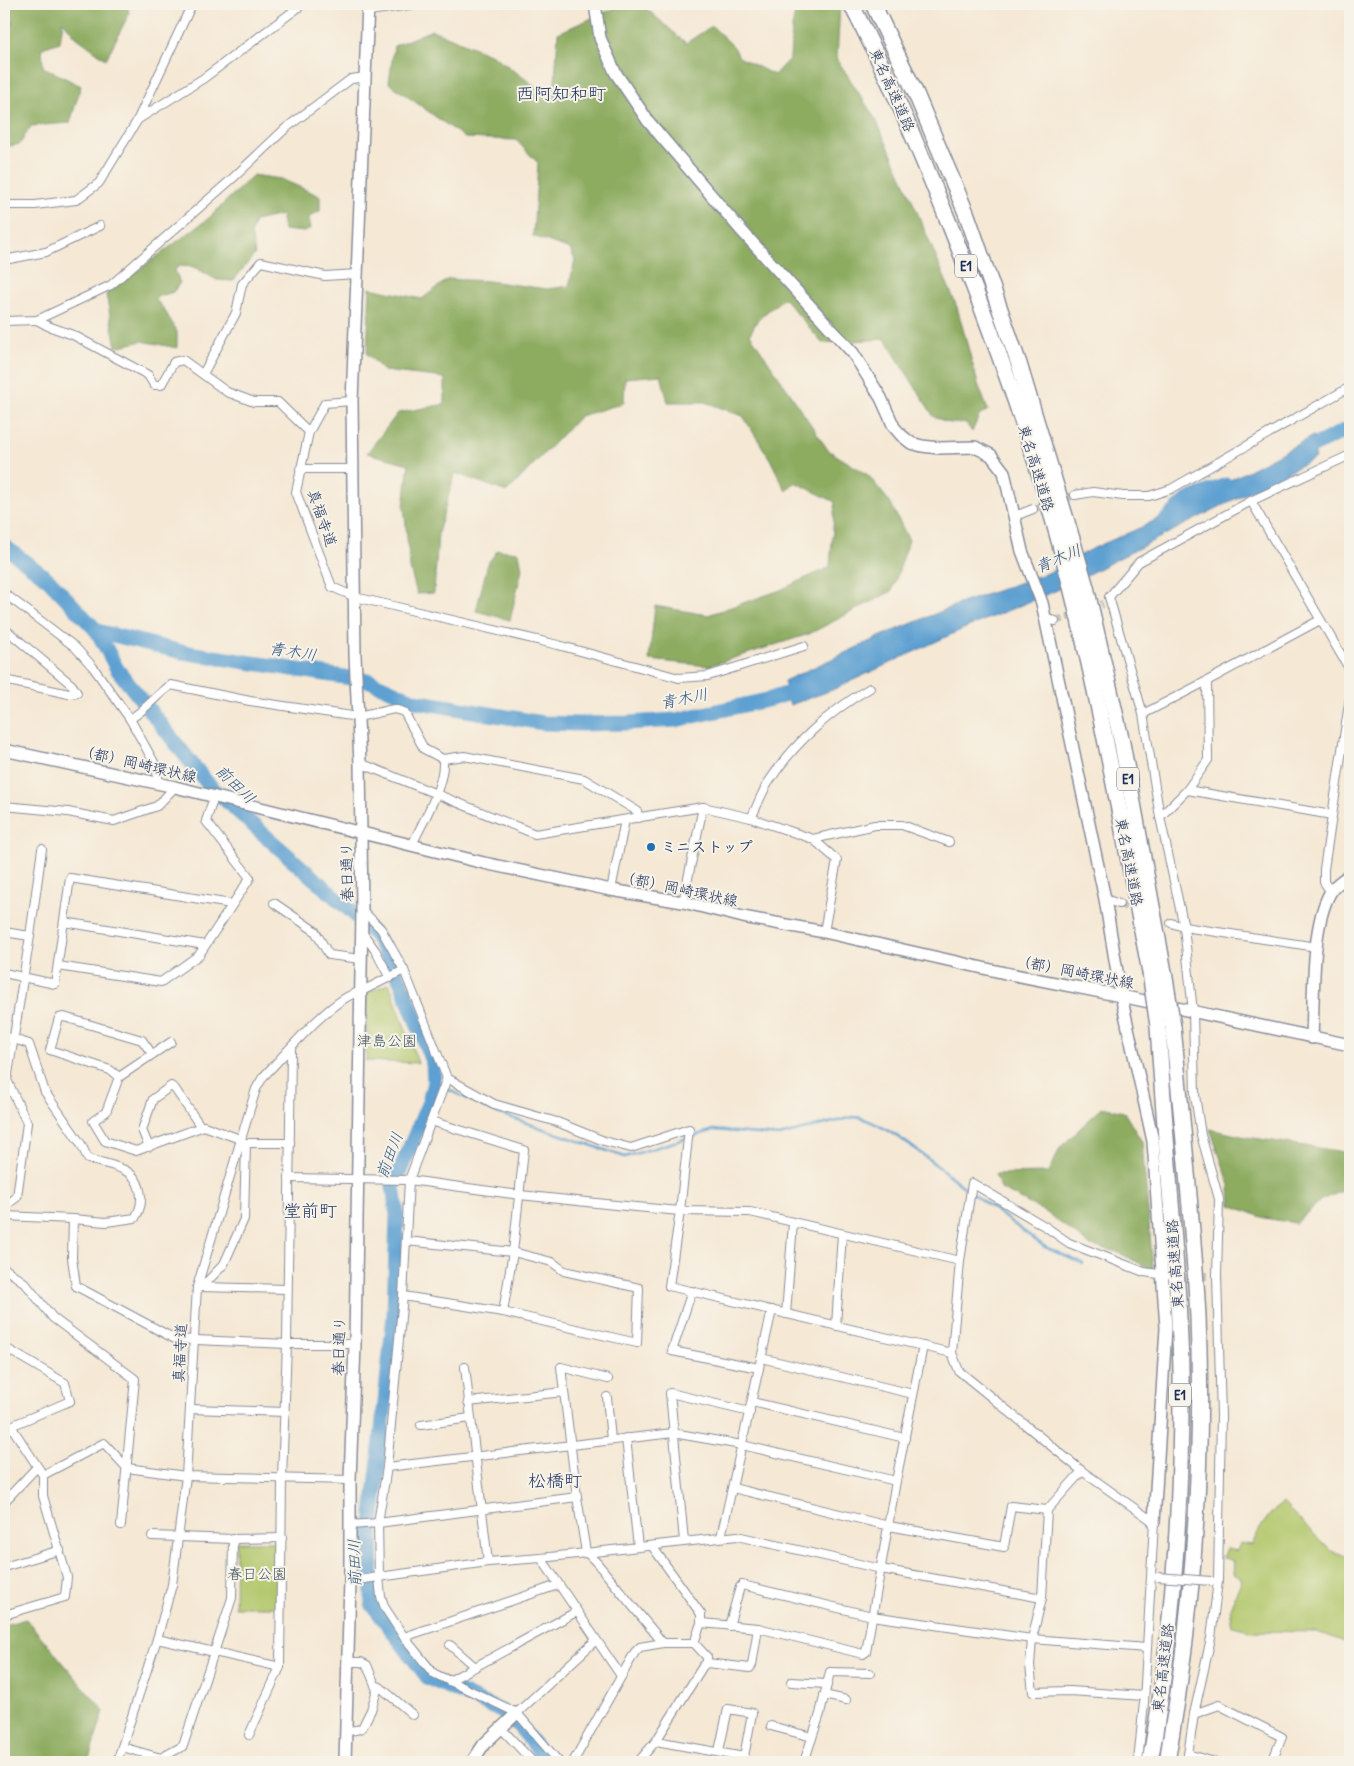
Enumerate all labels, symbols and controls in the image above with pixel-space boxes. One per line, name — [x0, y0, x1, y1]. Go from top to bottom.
street label: 東名高速道路 — [865, 44, 920, 135]
district label: 西阿知和町 — [516, 81, 606, 106]
road number: E1 — [955, 255, 977, 278]
street label: 東名高速道路 — [1013, 422, 1060, 514]
street label: 真福寺道 — [303, 486, 342, 550]
water label: 青木川 — [1032, 538, 1084, 578]
water label: 青木川 — [268, 636, 318, 666]
water label: 青木川 — [658, 683, 710, 713]
street label: （都）岡崎環状線 — [77, 740, 199, 787]
water label: 前田川 — [211, 759, 261, 809]
road number: E1 — [1117, 768, 1139, 791]
street label: 東名高速道路 — [1111, 816, 1148, 908]
place label: ミニストップ — [661, 836, 753, 857]
marker: ミニストップ — [645, 841, 657, 853]
street label: 春日通り — [335, 842, 358, 902]
street label: （都）岡崎環状線 — [618, 866, 740, 911]
street label: （都）岡崎環状線 — [1014, 950, 1136, 993]
park label: 津島公園 — [357, 1030, 417, 1051]
water label: 前田川 — [370, 1129, 408, 1181]
district label: 堂前町 — [283, 1198, 337, 1223]
street label: 東名高速道路 — [1161, 1218, 1188, 1310]
street label: 春日通り — [327, 1316, 350, 1376]
street label: 真福寺道 — [167, 1322, 192, 1383]
road number: E1 — [1169, 1384, 1191, 1406]
district label: 松橋町 — [528, 1468, 582, 1493]
water label: 前田川 — [343, 1539, 365, 1587]
park label: 春日公園 — [227, 1563, 287, 1584]
street label: 東名高速道路 — [1147, 1622, 1178, 1714]

